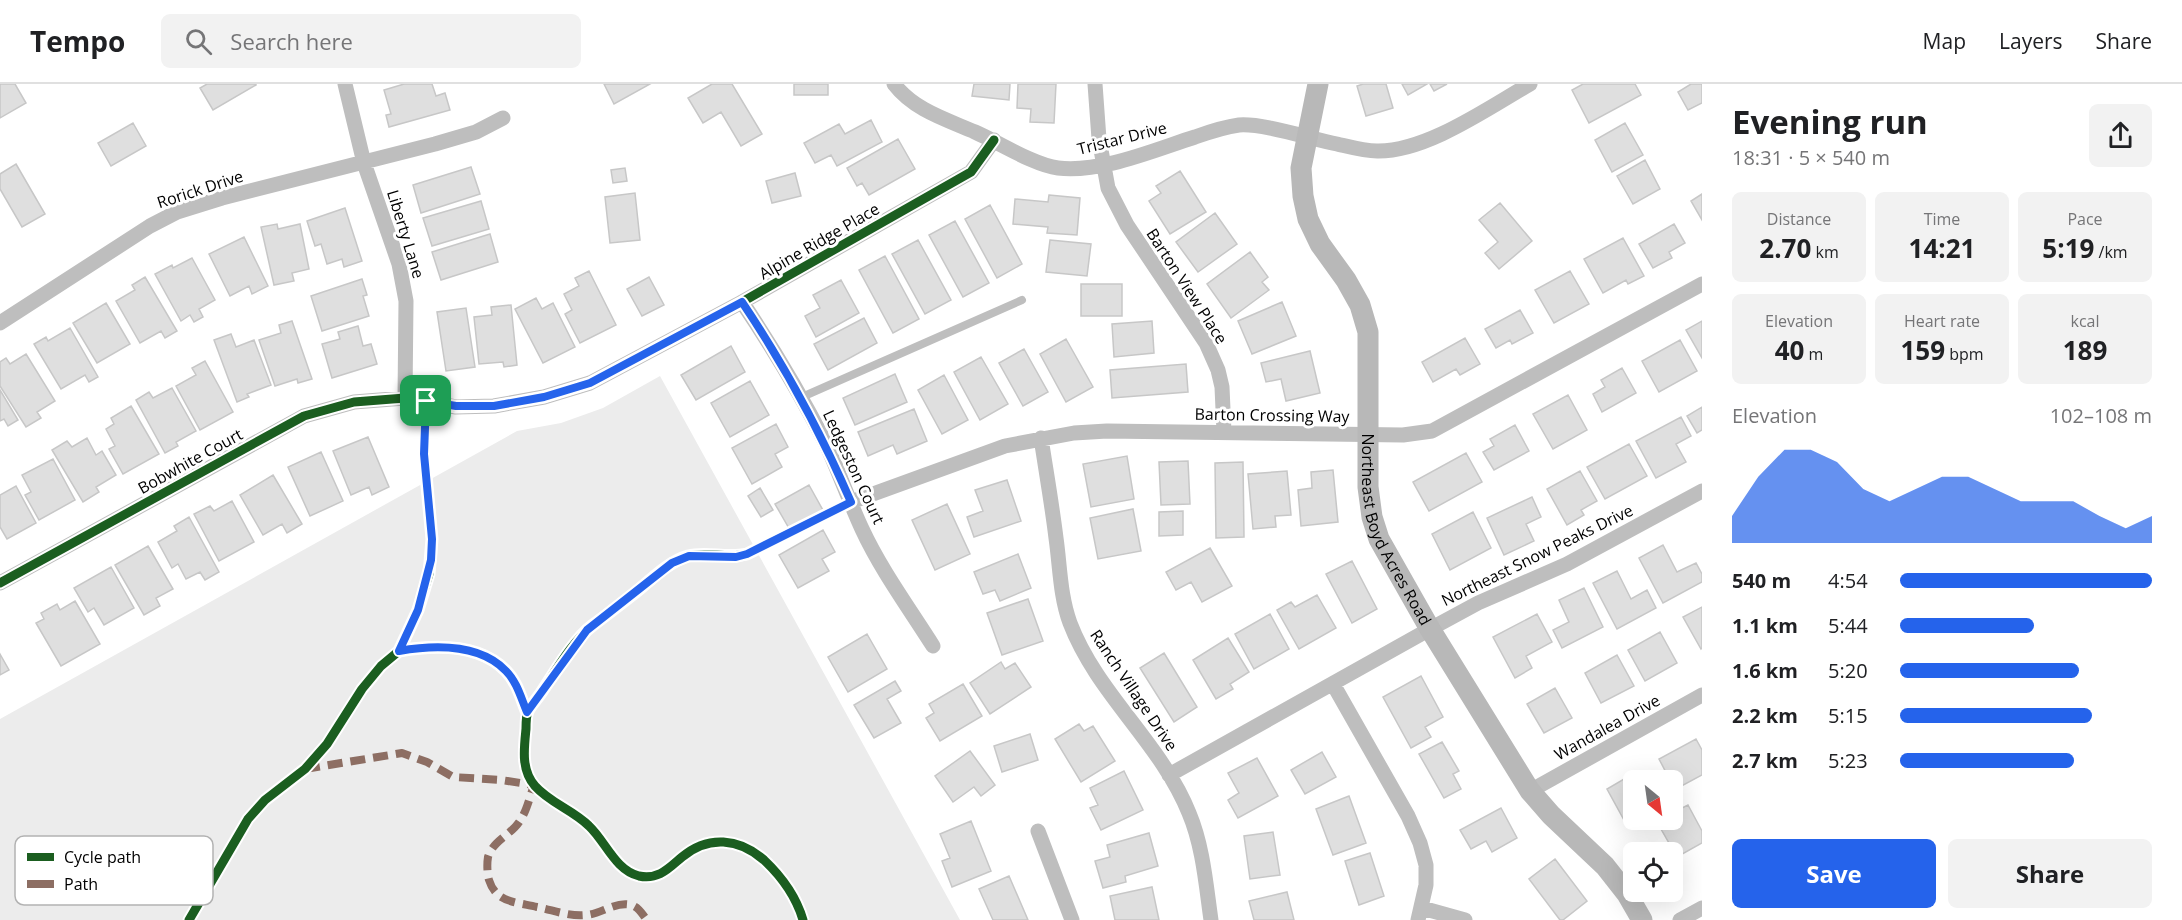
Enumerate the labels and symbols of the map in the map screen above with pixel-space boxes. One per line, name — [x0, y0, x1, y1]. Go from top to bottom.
street label: Tristar Drive — [1075, 116, 1169, 160]
street label: Rorick Drive — [154, 165, 246, 213]
street label: Liberty Lane — [382, 187, 430, 281]
street label: Alpine Ridge Place — [755, 198, 883, 284]
street label: Barton View Place — [1141, 224, 1233, 348]
pin — [400, 375, 451, 426]
street label: Barton Crossing Way — [1194, 403, 1351, 427]
street label: Ledgeston Court — [818, 406, 890, 528]
street label: Bobwhite Court — [134, 423, 247, 499]
street label: Northeast Boyd Acres Road — [1357, 434, 1437, 629]
street label: Northeast Snow Peaks Drive — [1437, 499, 1637, 611]
street label: Ranch Village Drive — [1085, 625, 1183, 755]
street label: Wandalea Drive — [1550, 689, 1664, 765]
north arrow — [1623, 770, 1683, 830]
legend — [15, 836, 213, 905]
text: Cycle path — [64, 846, 141, 868]
text: Path — [64, 873, 98, 895]

